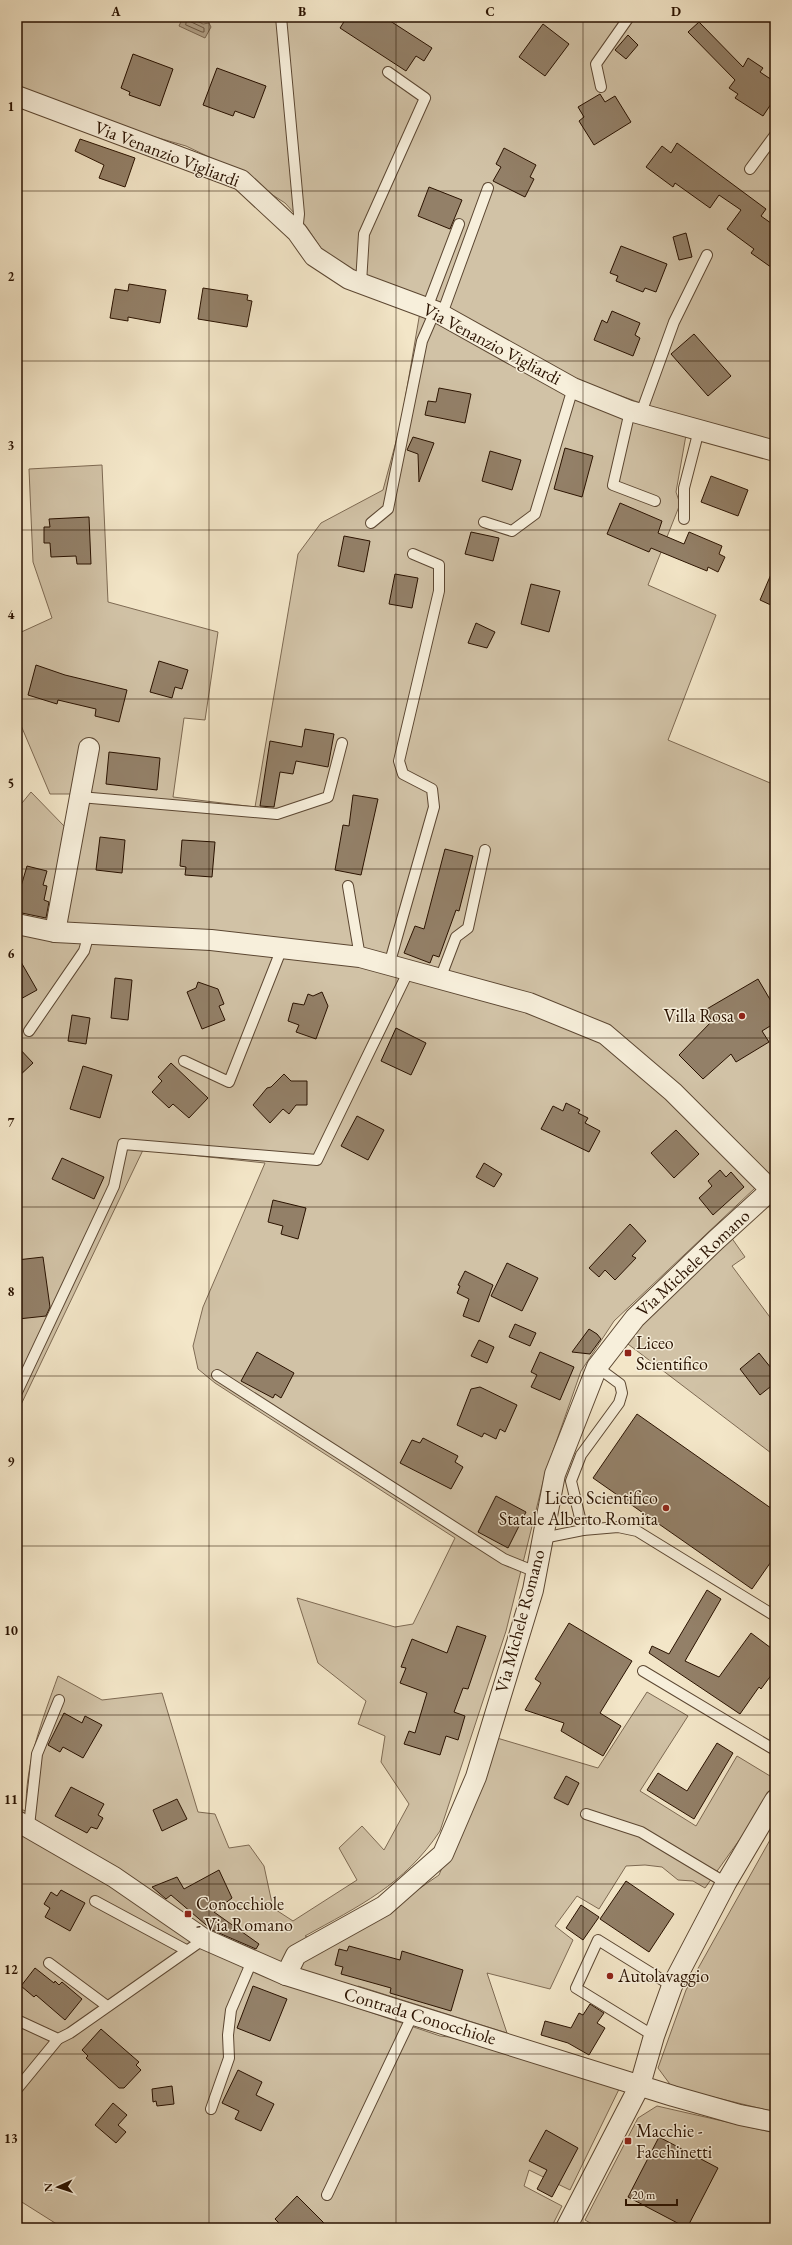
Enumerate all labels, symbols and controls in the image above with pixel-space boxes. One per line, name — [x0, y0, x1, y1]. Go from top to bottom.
text: A — [110, 3, 121, 20]
text: B — [298, 3, 306, 20]
text: C — [485, 3, 495, 20]
text: D — [671, 3, 681, 20]
text: 1 — [8, 98, 15, 115]
street label: Via Venanzio Vigliardi — [91, 115, 244, 192]
text: 2 — [8, 268, 15, 285]
street label: Via Venanzio Vigliardi — [419, 297, 566, 390]
text: 3 — [8, 437, 15, 454]
text: 4 — [8, 606, 15, 623]
text: 5 — [8, 775, 14, 792]
text: 6 — [8, 945, 15, 962]
place label: Villa Rosa — [664, 1004, 735, 1027]
marker: Villa Rosa — [737, 1011, 747, 1021]
text: 7 — [8, 1114, 15, 1131]
street label: Via Michele Romano — [631, 1204, 754, 1321]
text: 8 — [8, 1283, 15, 1300]
place label: Liceo Scientifico — [636, 1331, 708, 1375]
marker: Liceo Scientifico — [623, 1348, 633, 1358]
text: 9 — [8, 1453, 15, 1470]
place label: Liceo Scientifico Statale Alberto Romita — [499, 1486, 659, 1530]
marker: Liceo Scientifico Statale Alberto Romita — [661, 1503, 671, 1513]
street label: Via Michele Romano — [489, 1547, 550, 1695]
text: 10 — [4, 1622, 18, 1639]
text: 11 — [4, 1791, 18, 1808]
place label: Conocchiole - Via Romano — [196, 1892, 293, 1936]
marker: Conocchiole - Via Romano — [183, 1909, 193, 1919]
text: 12 — [4, 1961, 18, 1978]
place label: Autolavaggio — [617, 1964, 709, 1987]
marker: Autolavaggio — [605, 1971, 615, 1981]
street label: Contrada Conocchiole — [341, 1981, 499, 2050]
place label: Macchie - Facchinetti — [636, 2119, 713, 2163]
text: 13 — [4, 2130, 18, 2147]
marker: Macchie - Facchinetti — [623, 2136, 633, 2146]
north arrow — [38, 2167, 78, 2207]
scale bar — [626, 2181, 677, 2207]
text: N — [41, 2183, 55, 2192]
text: 20 m — [632, 2187, 656, 2203]

